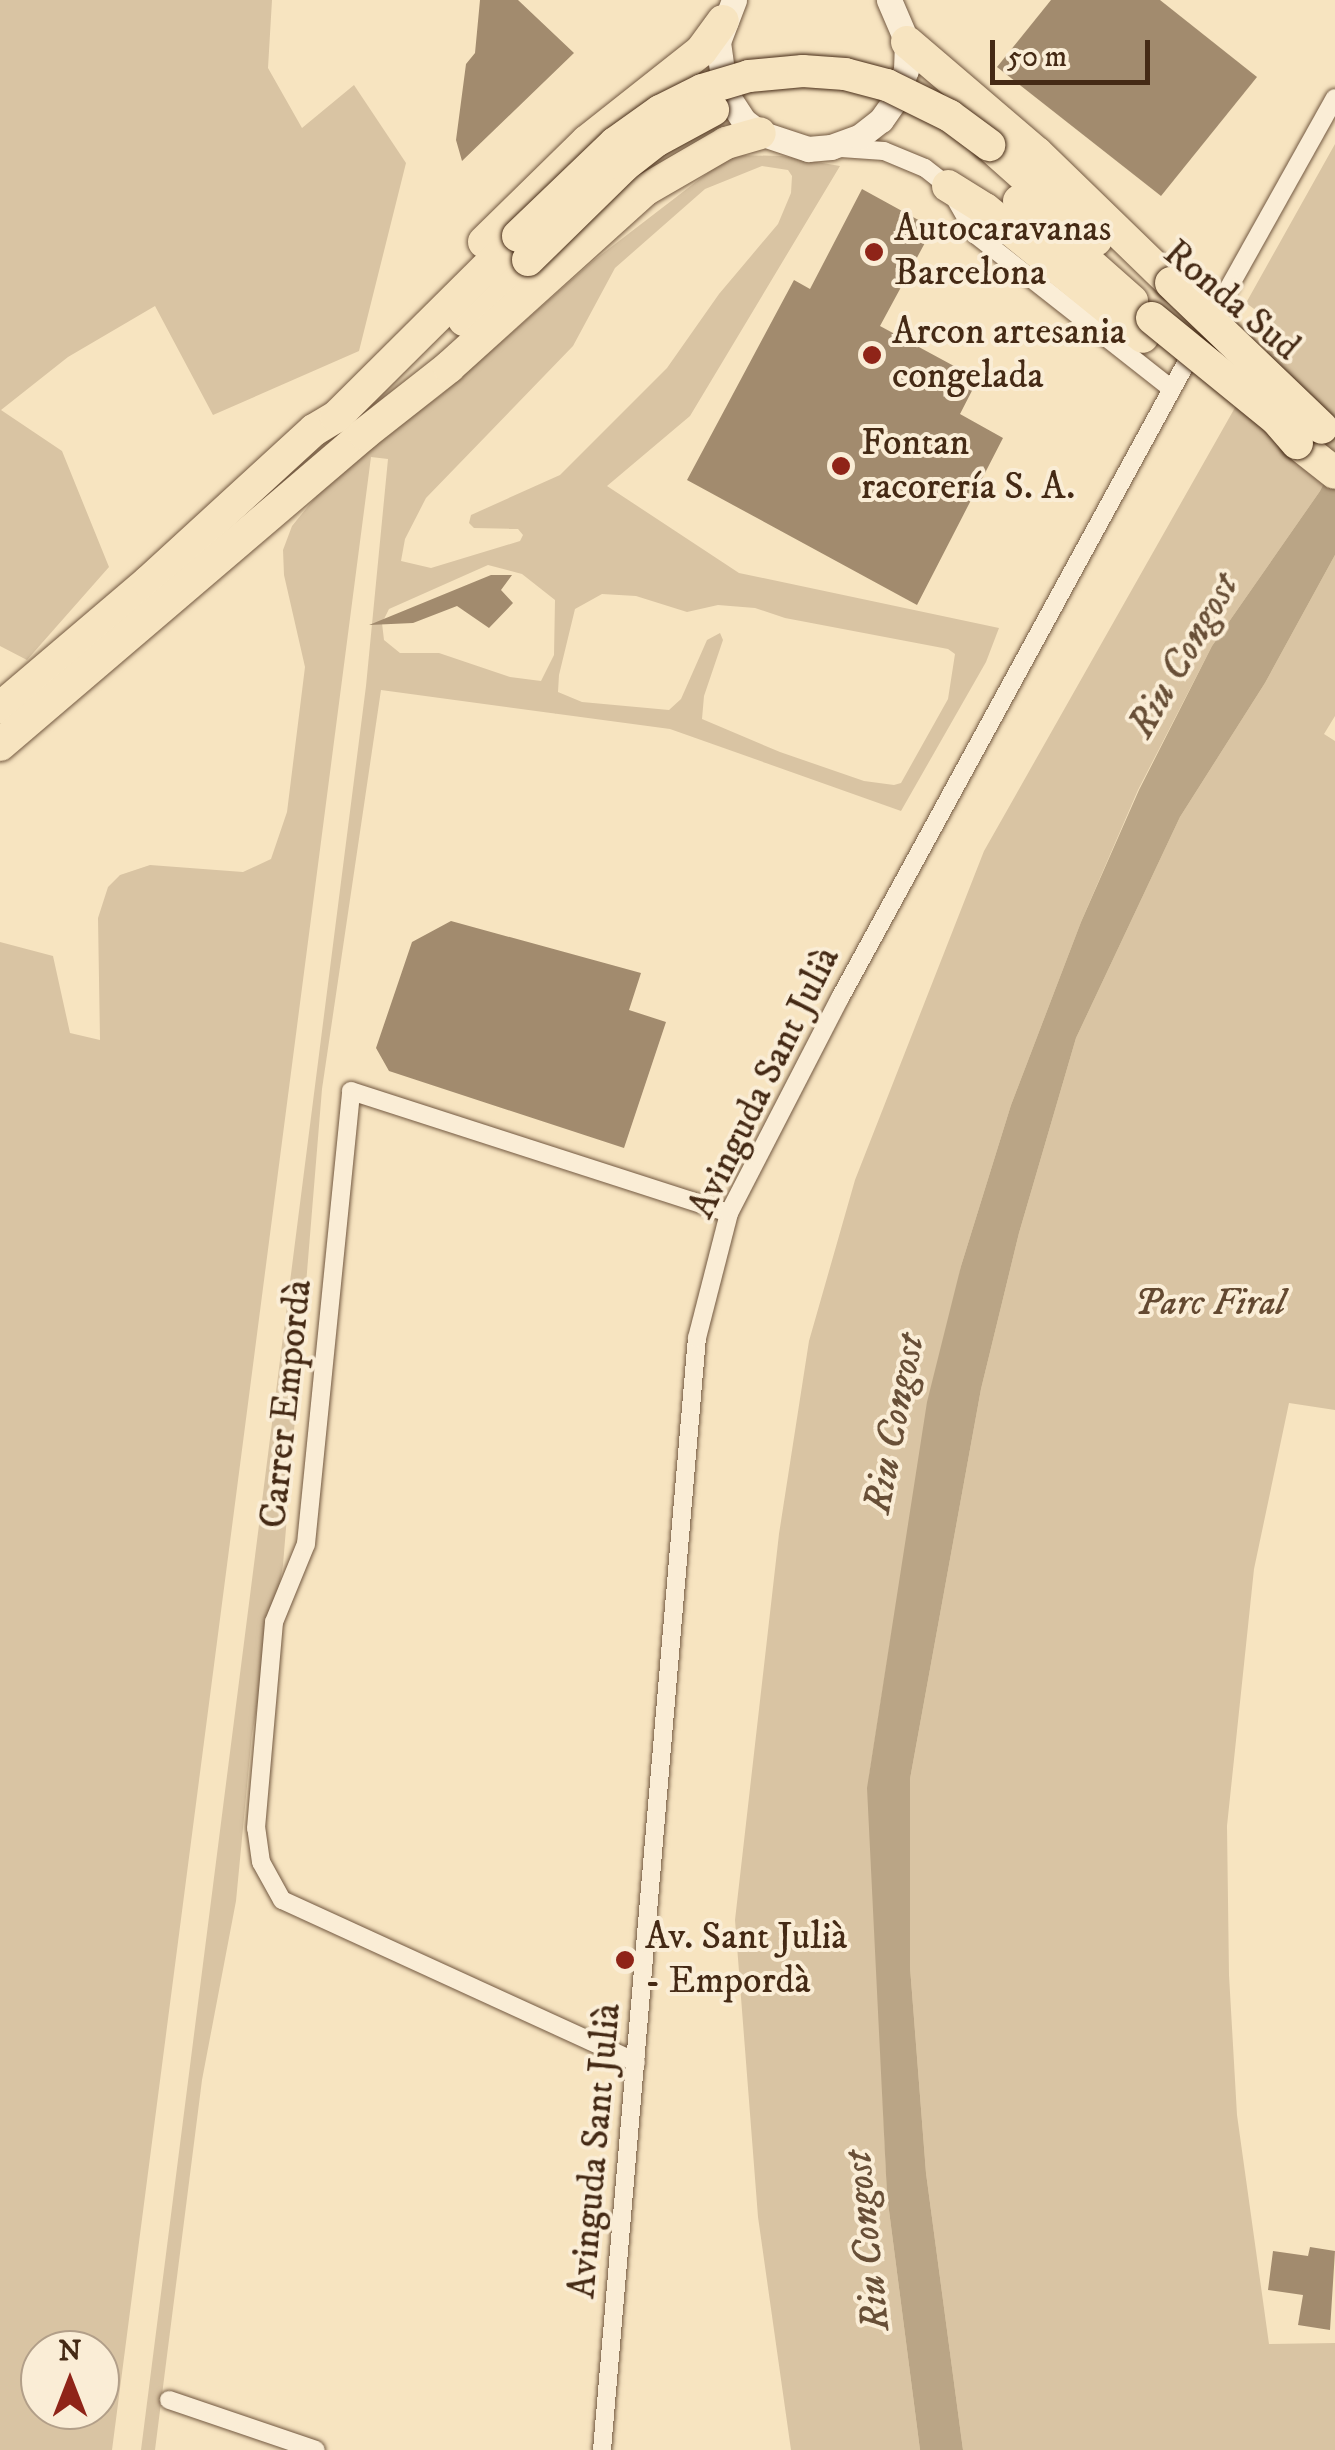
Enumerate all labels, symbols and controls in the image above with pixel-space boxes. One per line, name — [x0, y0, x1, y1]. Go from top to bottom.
scale bar — [995, 20, 1155, 82]
text: 50 m — [1007, 39, 1067, 76]
place label: Autocaravanas Barcelona — [894, 207, 1111, 296]
street label: Ronda Sud — [1154, 231, 1308, 371]
marker: Autocaravanas Barcelona — [863, 241, 885, 263]
place label: Arcon artesania congelada — [892, 310, 1126, 399]
marker: Arcon artesania congelada — [861, 344, 883, 366]
place label: Fontan racorería S. A. — [861, 421, 1075, 510]
marker: Fontan racorería S. A. — [830, 455, 852, 477]
water label: Riu Congost — [1118, 565, 1250, 747]
street label: Avinguda Sant Julià — [680, 940, 850, 1226]
street label: Carrer Empordà — [251, 1277, 323, 1531]
park label: Parc Firal — [1134, 1281, 1286, 1327]
water label: Riu Congost — [854, 1330, 936, 1518]
place label: Av. Sant Julià - Empordà — [645, 1915, 847, 2005]
marker: Av. Sant Julià - Empordà — [614, 1949, 636, 1971]
street label: Avinguda Sant Julià — [560, 2002, 632, 2300]
water label: Riu Congost — [835, 2148, 901, 2334]
north arrow — [20, 2330, 120, 2430]
text: N — [59, 2334, 81, 2369]

